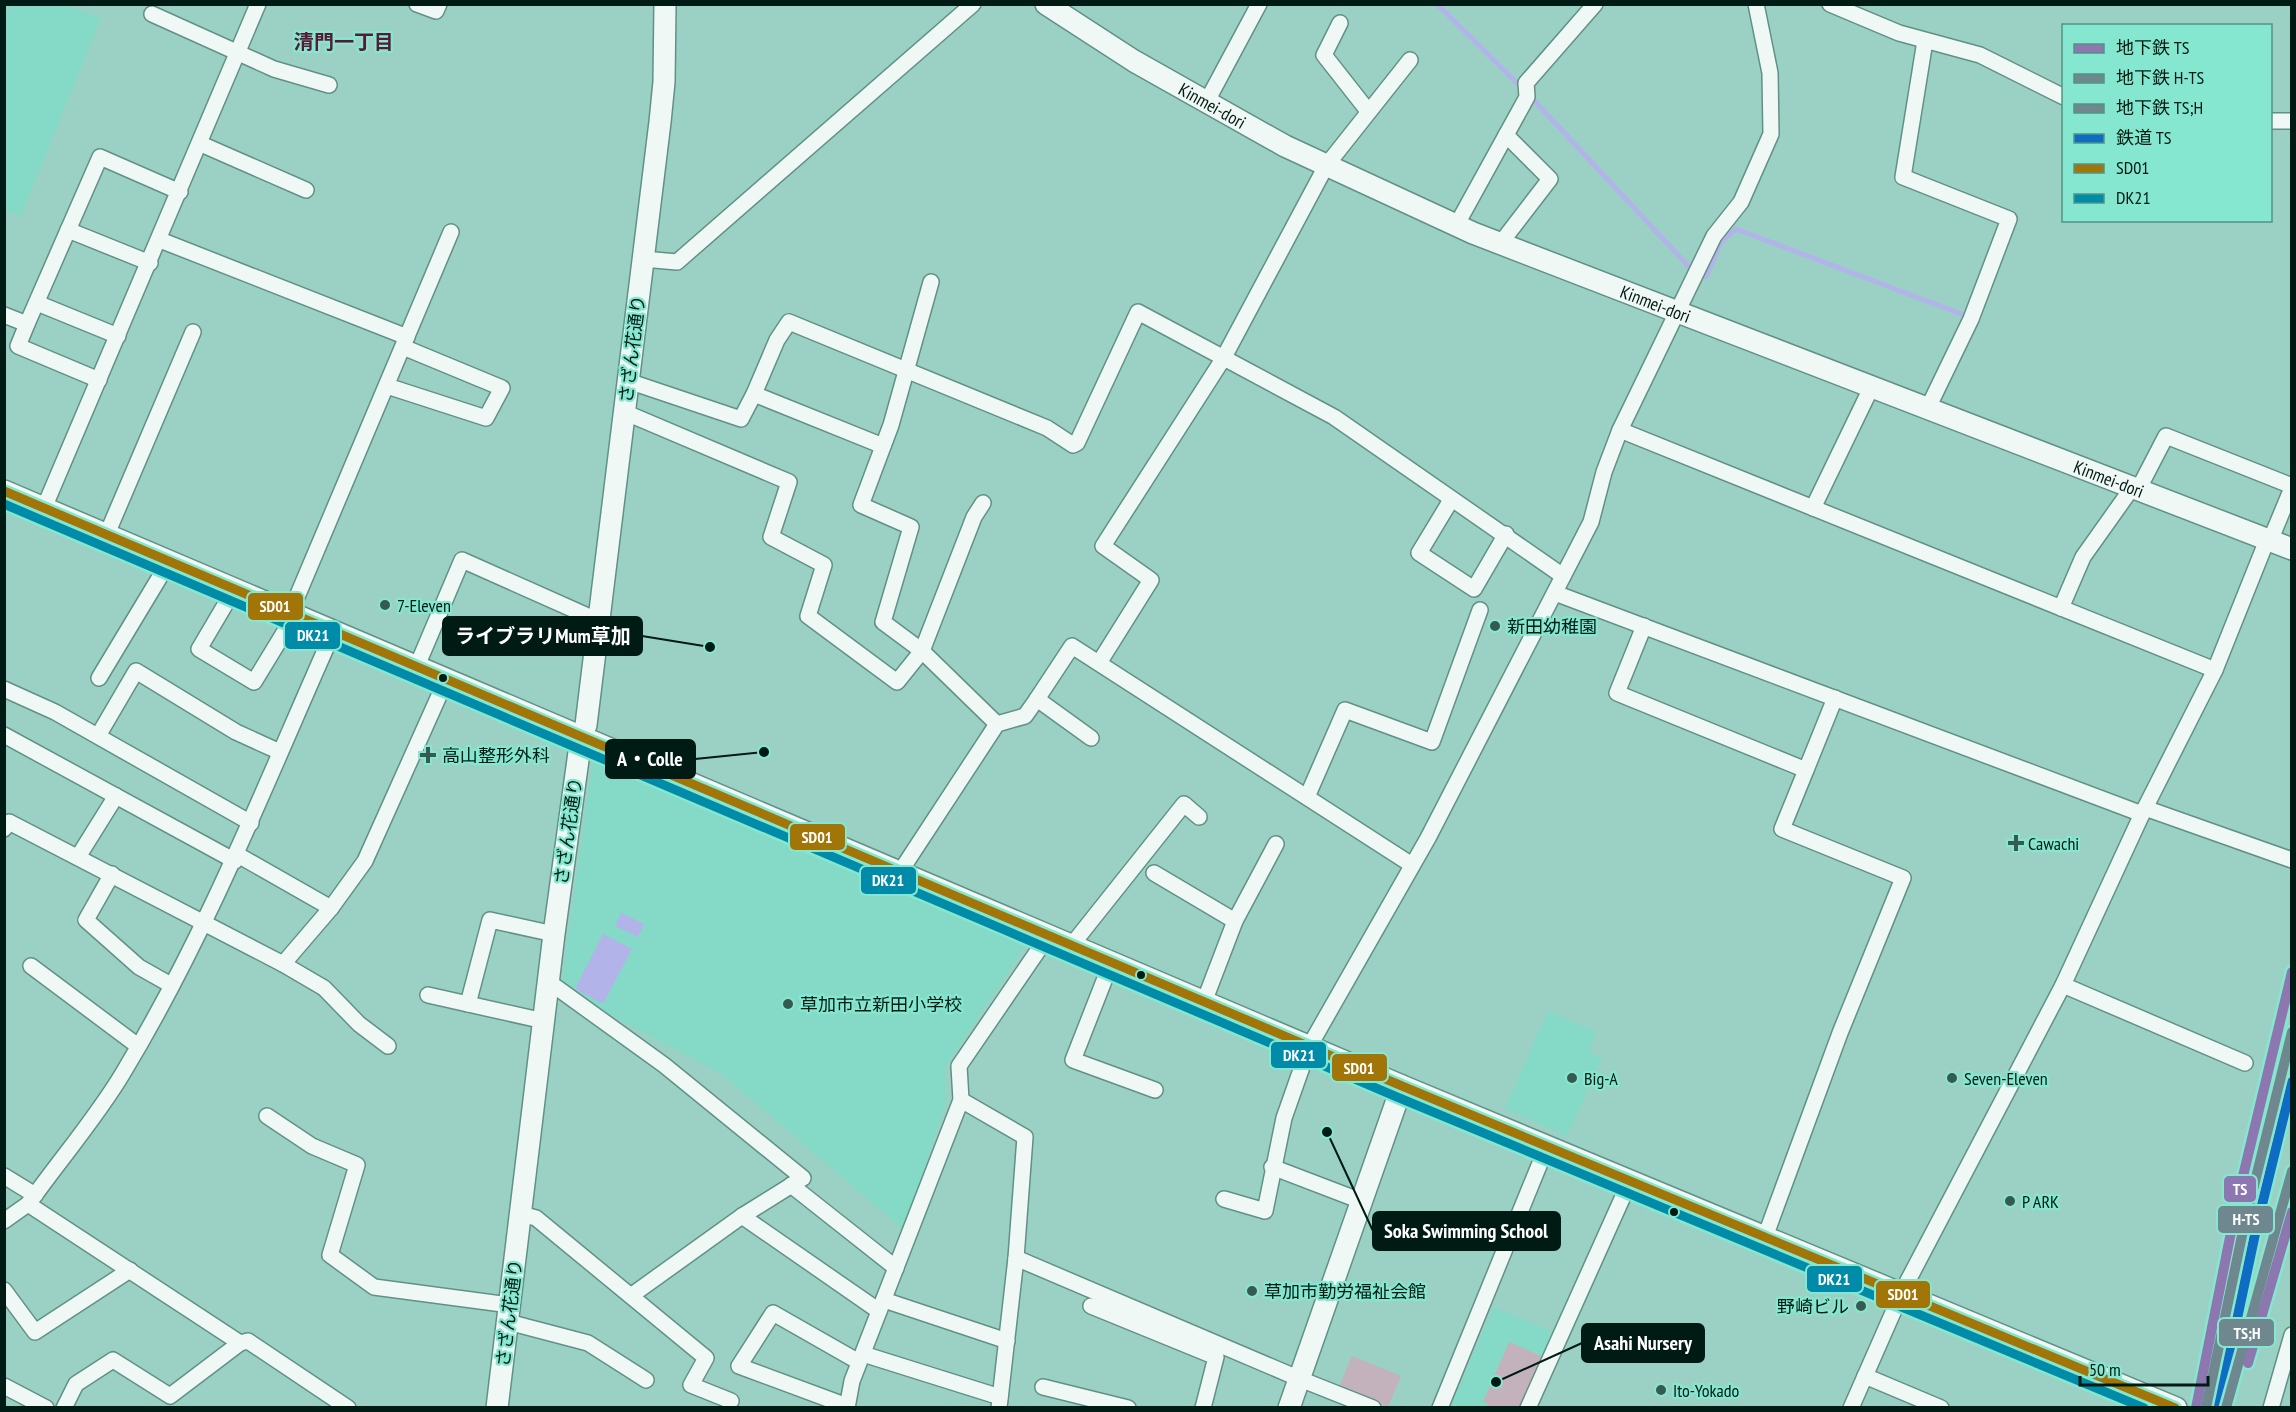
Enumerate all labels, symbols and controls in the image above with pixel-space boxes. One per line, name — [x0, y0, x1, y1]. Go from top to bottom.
legend — [2062, 24, 2272, 222]
district label: 清門一丁目 — [294, 29, 394, 55]
text: 地下鉄 TS — [2116, 36, 2190, 59]
text: 地下鉄 H-TS — [2116, 66, 2204, 89]
street label: Kinmei-dori — [1175, 77, 1250, 133]
text: 地下鉄 TS;H — [2116, 96, 2203, 119]
text: 鉄道 TS — [2116, 126, 2172, 149]
text: SD01 — [2116, 156, 2149, 179]
text: DK21 — [2116, 186, 2151, 209]
street label: Kinmei-dori — [1617, 280, 1694, 327]
street label: さざん花通り — [614, 294, 650, 404]
street label: Kinmei-dori — [2071, 454, 2147, 502]
line badge: SD01 — [247, 592, 304, 621]
place label: 7-Eleven — [397, 594, 451, 617]
text: SD01 — [260, 596, 290, 616]
marker: 7-Eleven — [378, 598, 392, 612]
place label: 新田幼稚園 — [1507, 615, 1597, 638]
callout: ライブラリMum草加 — [443, 617, 642, 655]
marker: 新田幼稚園 — [1488, 619, 1502, 633]
line badge: DK21 — [284, 621, 341, 650]
text: ライブラリMum草加 — [455, 623, 631, 649]
text: DK21 — [297, 625, 329, 645]
unlabelled marker — [437, 672, 449, 684]
callout: A・Colle — [606, 740, 695, 778]
place label: 高山整形外科 — [442, 744, 550, 767]
marker: 高山整形外科 — [419, 746, 437, 764]
text: A・Colle — [616, 746, 683, 772]
street label: さざん花通り — [549, 776, 587, 886]
line badge: SD01 — [789, 823, 846, 851]
text: SD01 — [802, 827, 832, 847]
place label: Cawachi — [2028, 832, 2079, 855]
marker: Cawachi — [2009, 836, 2023, 850]
line badge: DK21 — [860, 866, 917, 895]
text: DK21 — [872, 870, 904, 890]
unlabelled marker — [1135, 969, 1147, 981]
place label: 草加市立新田小学校 — [800, 993, 962, 1016]
marker: 草加市立新田小学校 — [781, 997, 795, 1011]
line badge: DK21 — [1270, 1041, 1327, 1069]
text: DK21 — [1283, 1045, 1315, 1065]
line badge: SD01 — [1331, 1053, 1388, 1082]
text: SD01 — [1344, 1058, 1374, 1078]
place label: Big-A — [1584, 1067, 1618, 1090]
place label: Seven-Eleven — [1964, 1067, 2048, 1090]
marker: Big-A — [1565, 1071, 1579, 1085]
marker: Seven-Eleven — [1945, 1071, 1959, 1085]
line badge: TS — [2223, 1175, 2257, 1203]
text: TS — [2233, 1179, 2247, 1199]
place label: P ARK — [2022, 1190, 2059, 1213]
marker: P ARK — [2003, 1194, 2017, 1208]
line badge: H-TS — [2217, 1205, 2274, 1234]
unlabelled marker — [1668, 1206, 1680, 1218]
text: H-TS — [2233, 1209, 2259, 1229]
callout: Soka Swimming School — [1373, 1212, 1560, 1250]
text: Soka Swimming School — [1384, 1218, 1548, 1244]
street label: さざん花通り — [491, 1258, 527, 1368]
line badge: DK21 — [1806, 1265, 1863, 1293]
text: DK21 — [1818, 1269, 1850, 1289]
place label: 草加市勤労福祉会館 — [1264, 1280, 1426, 1303]
line badge: SD01 — [1875, 1280, 1931, 1309]
marker: 草加市勤労福祉会館 — [1245, 1284, 1259, 1298]
text: SD01 — [1888, 1284, 1918, 1304]
place label: 野崎ビル — [1777, 1295, 1849, 1318]
marker: 野崎ビル — [1854, 1299, 1868, 1313]
line badge: TS;H — [2218, 1318, 2275, 1347]
text: TS;H — [2233, 1323, 2261, 1343]
callout: Asahi Nursery — [1582, 1324, 1704, 1362]
text: Asahi Nursery — [1593, 1330, 1693, 1356]
scale bar — [2080, 1349, 2208, 1387]
text: 50 m — [2089, 1358, 2121, 1381]
place label: Ito-Yokado — [1673, 1379, 1739, 1402]
marker: Ito-Yokado — [1654, 1383, 1668, 1397]

